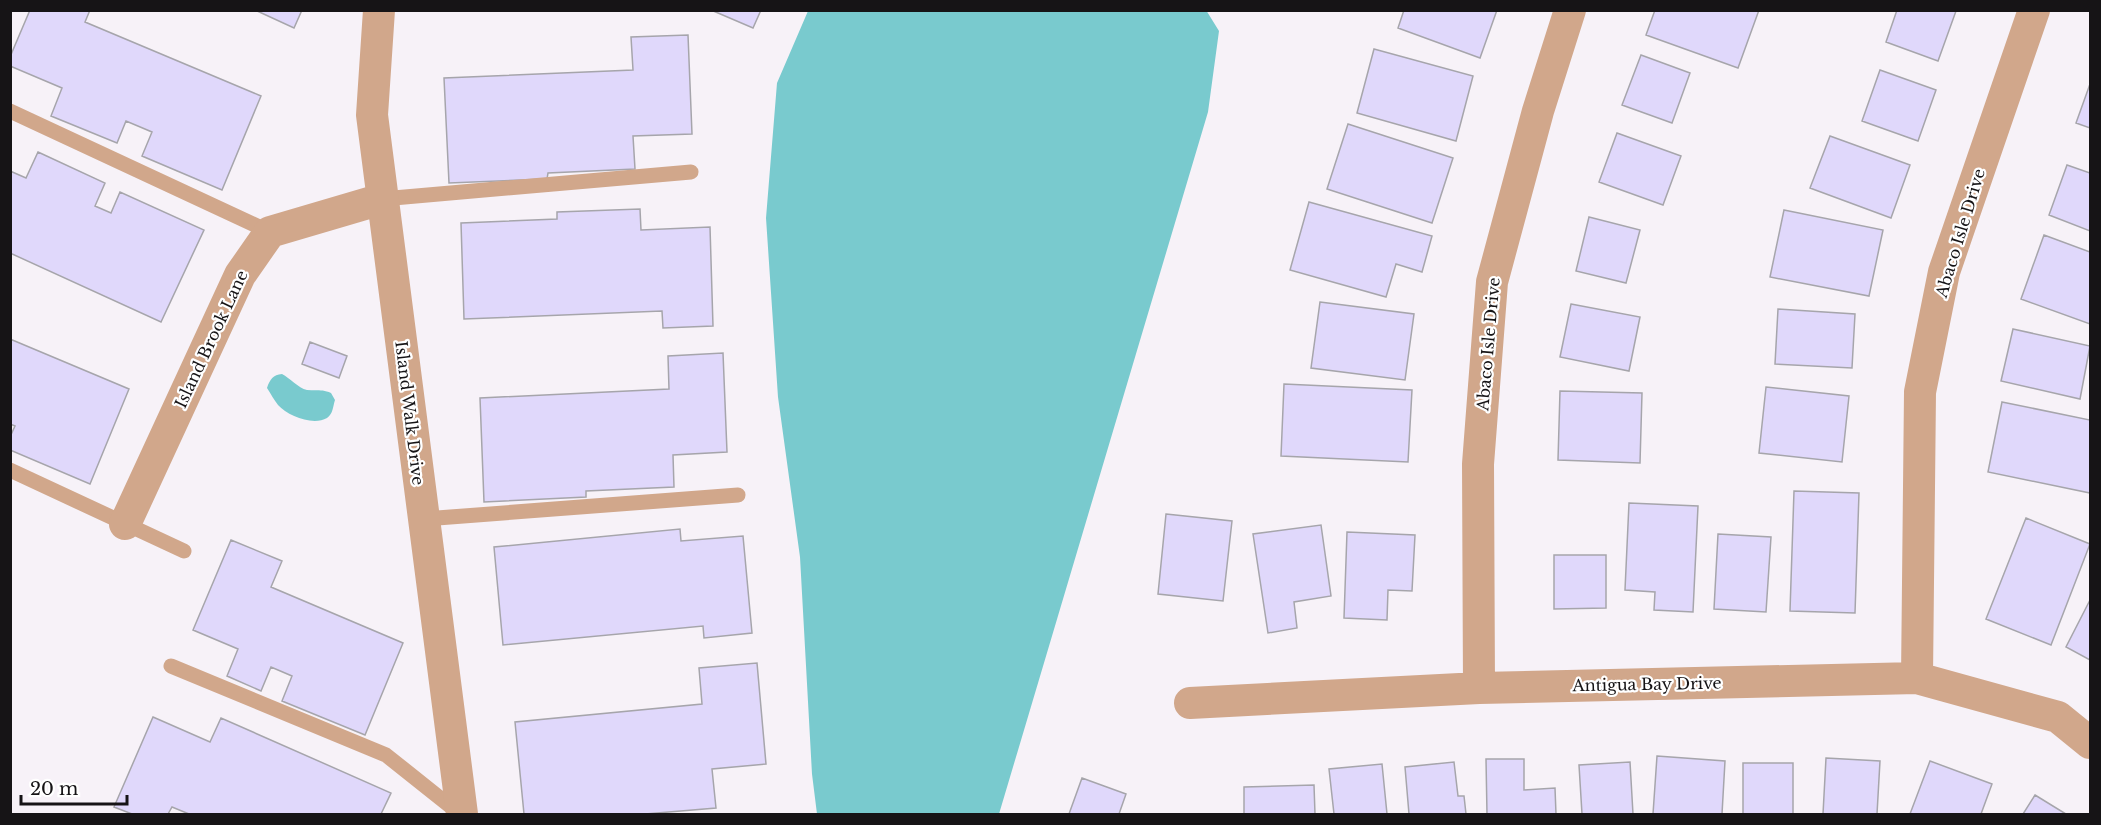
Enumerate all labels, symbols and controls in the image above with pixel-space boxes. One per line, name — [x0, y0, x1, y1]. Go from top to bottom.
street label: Abaco Isle Drive — [1931, 166, 1989, 301]
street label: Island Brook Lane — [170, 267, 252, 411]
street label: Abaco Isle Drive — [1472, 276, 1504, 413]
street label: Island Walk Drive — [391, 340, 429, 486]
street label: Antigua Bay Drive — [1571, 673, 1722, 695]
scale bar — [21, 768, 128, 806]
text: 20 m — [30, 778, 78, 800]

